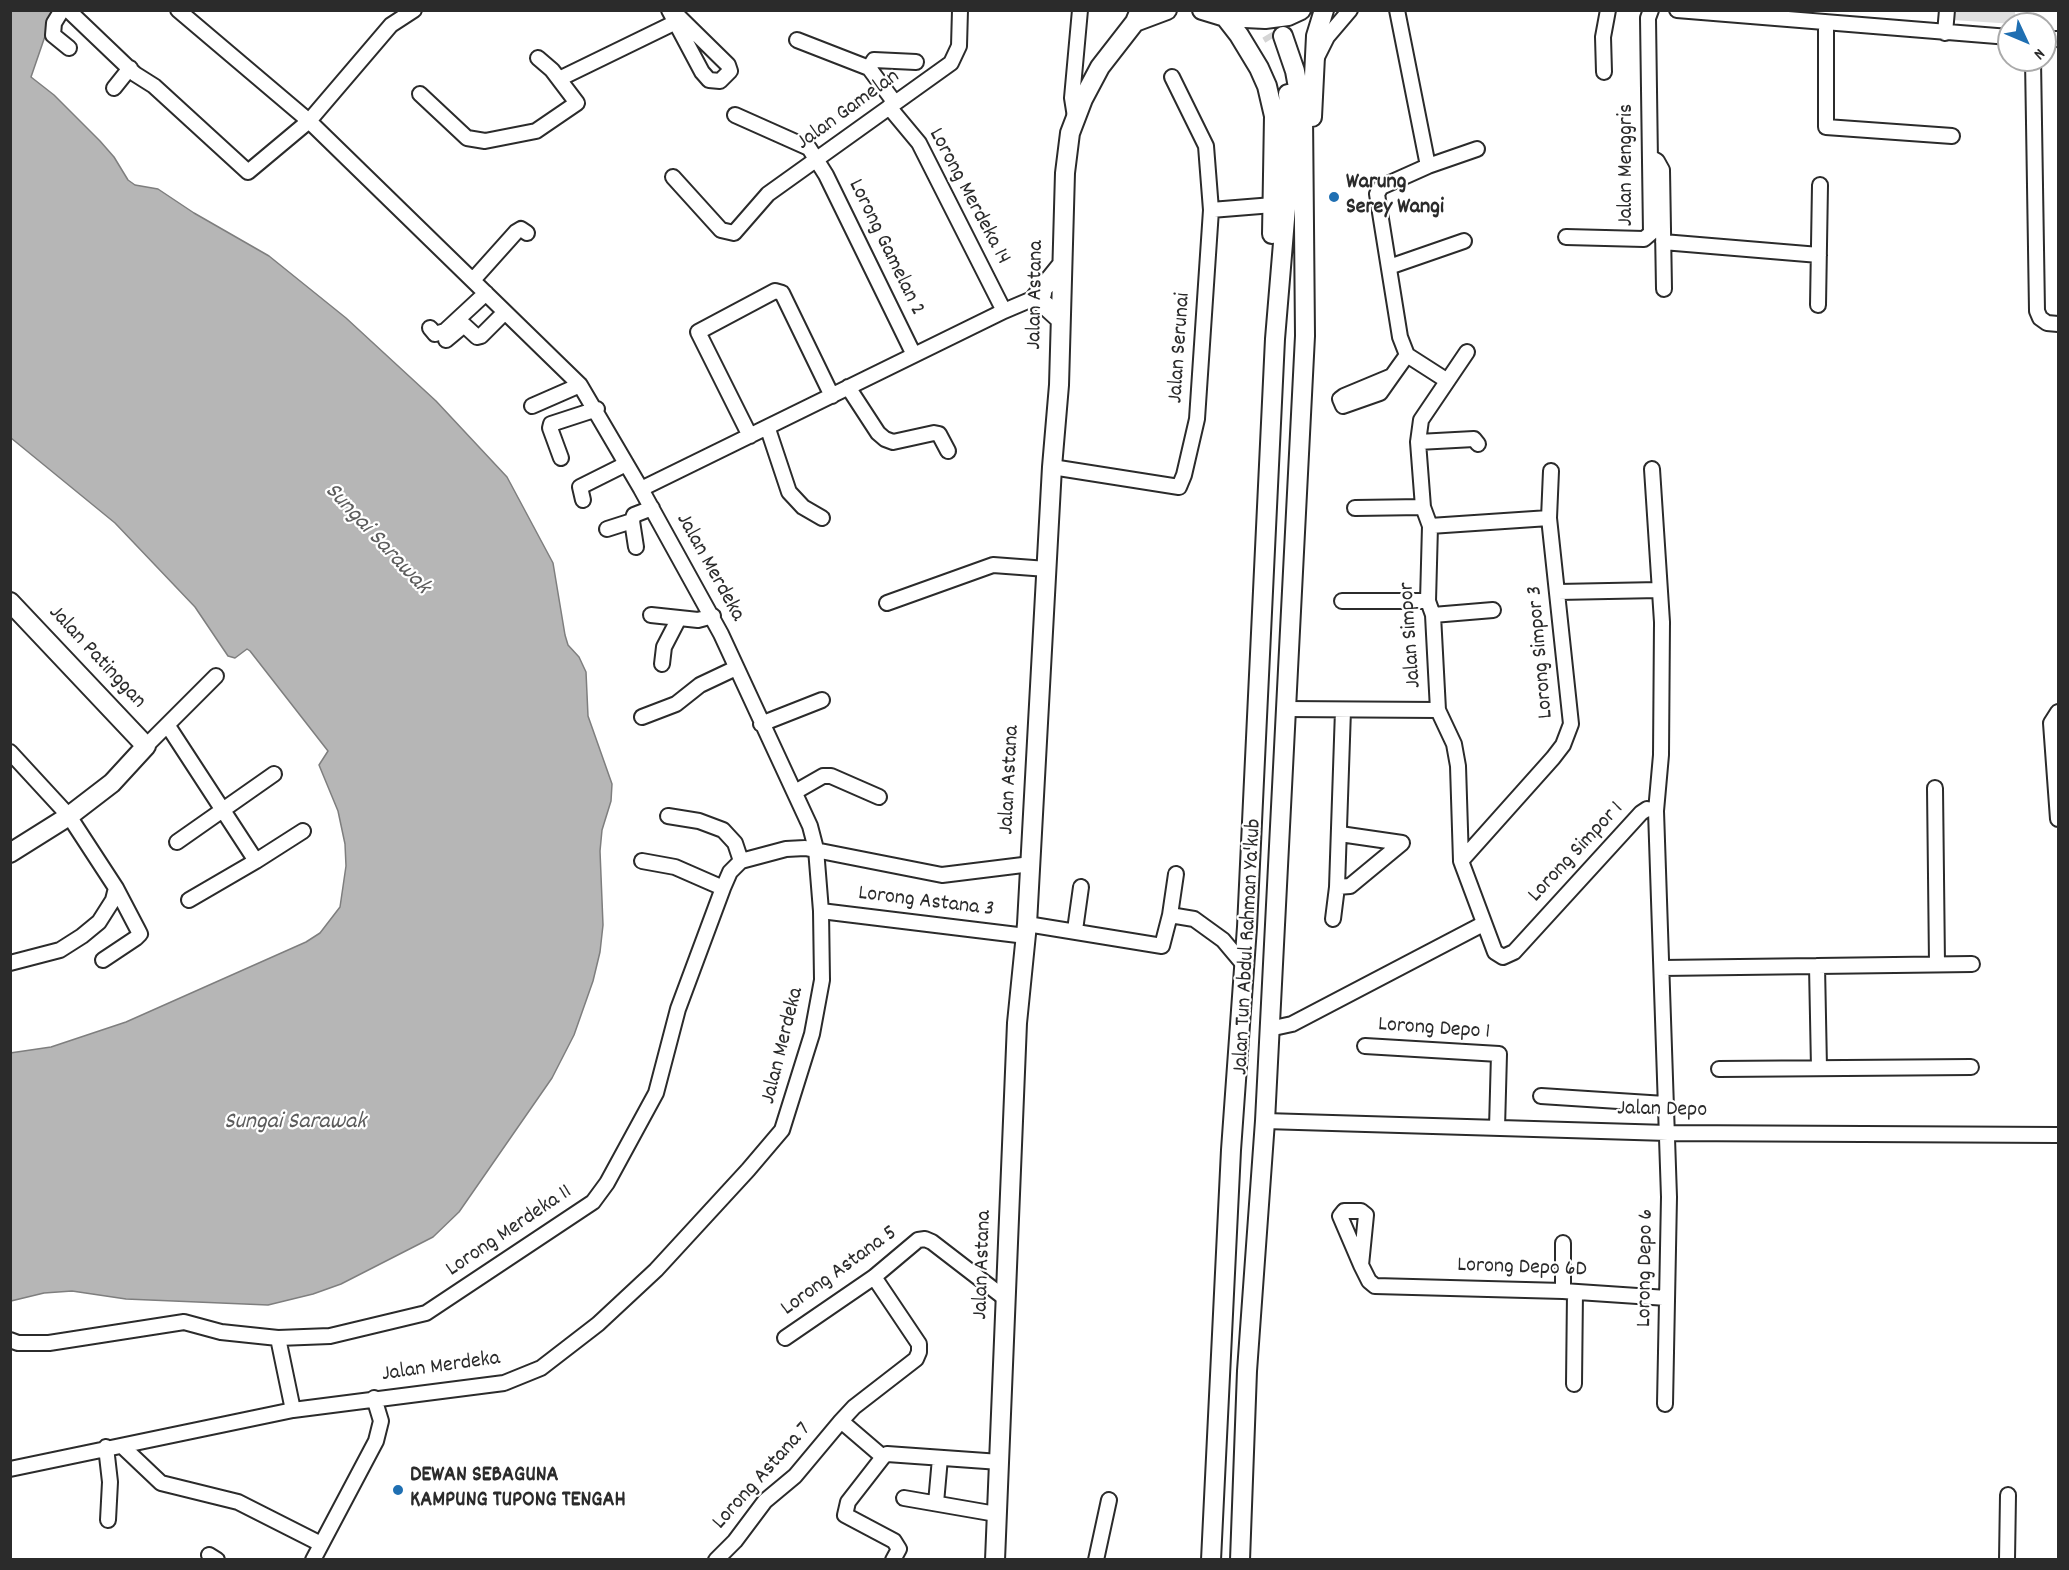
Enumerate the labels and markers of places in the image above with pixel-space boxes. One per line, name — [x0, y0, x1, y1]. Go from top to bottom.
place label: Warung Serey Wangi — [1346, 171, 1444, 222]
marker: Warung Serey Wangi — [1327, 190, 1341, 204]
place label: DEWAN SEBAGUNA KAMPUNG TUPONG TENGAH — [410, 1464, 626, 1516]
marker: DEWAN SEBAGUNA KAMPUNG TUPONG TENGAH — [391, 1483, 405, 1497]

